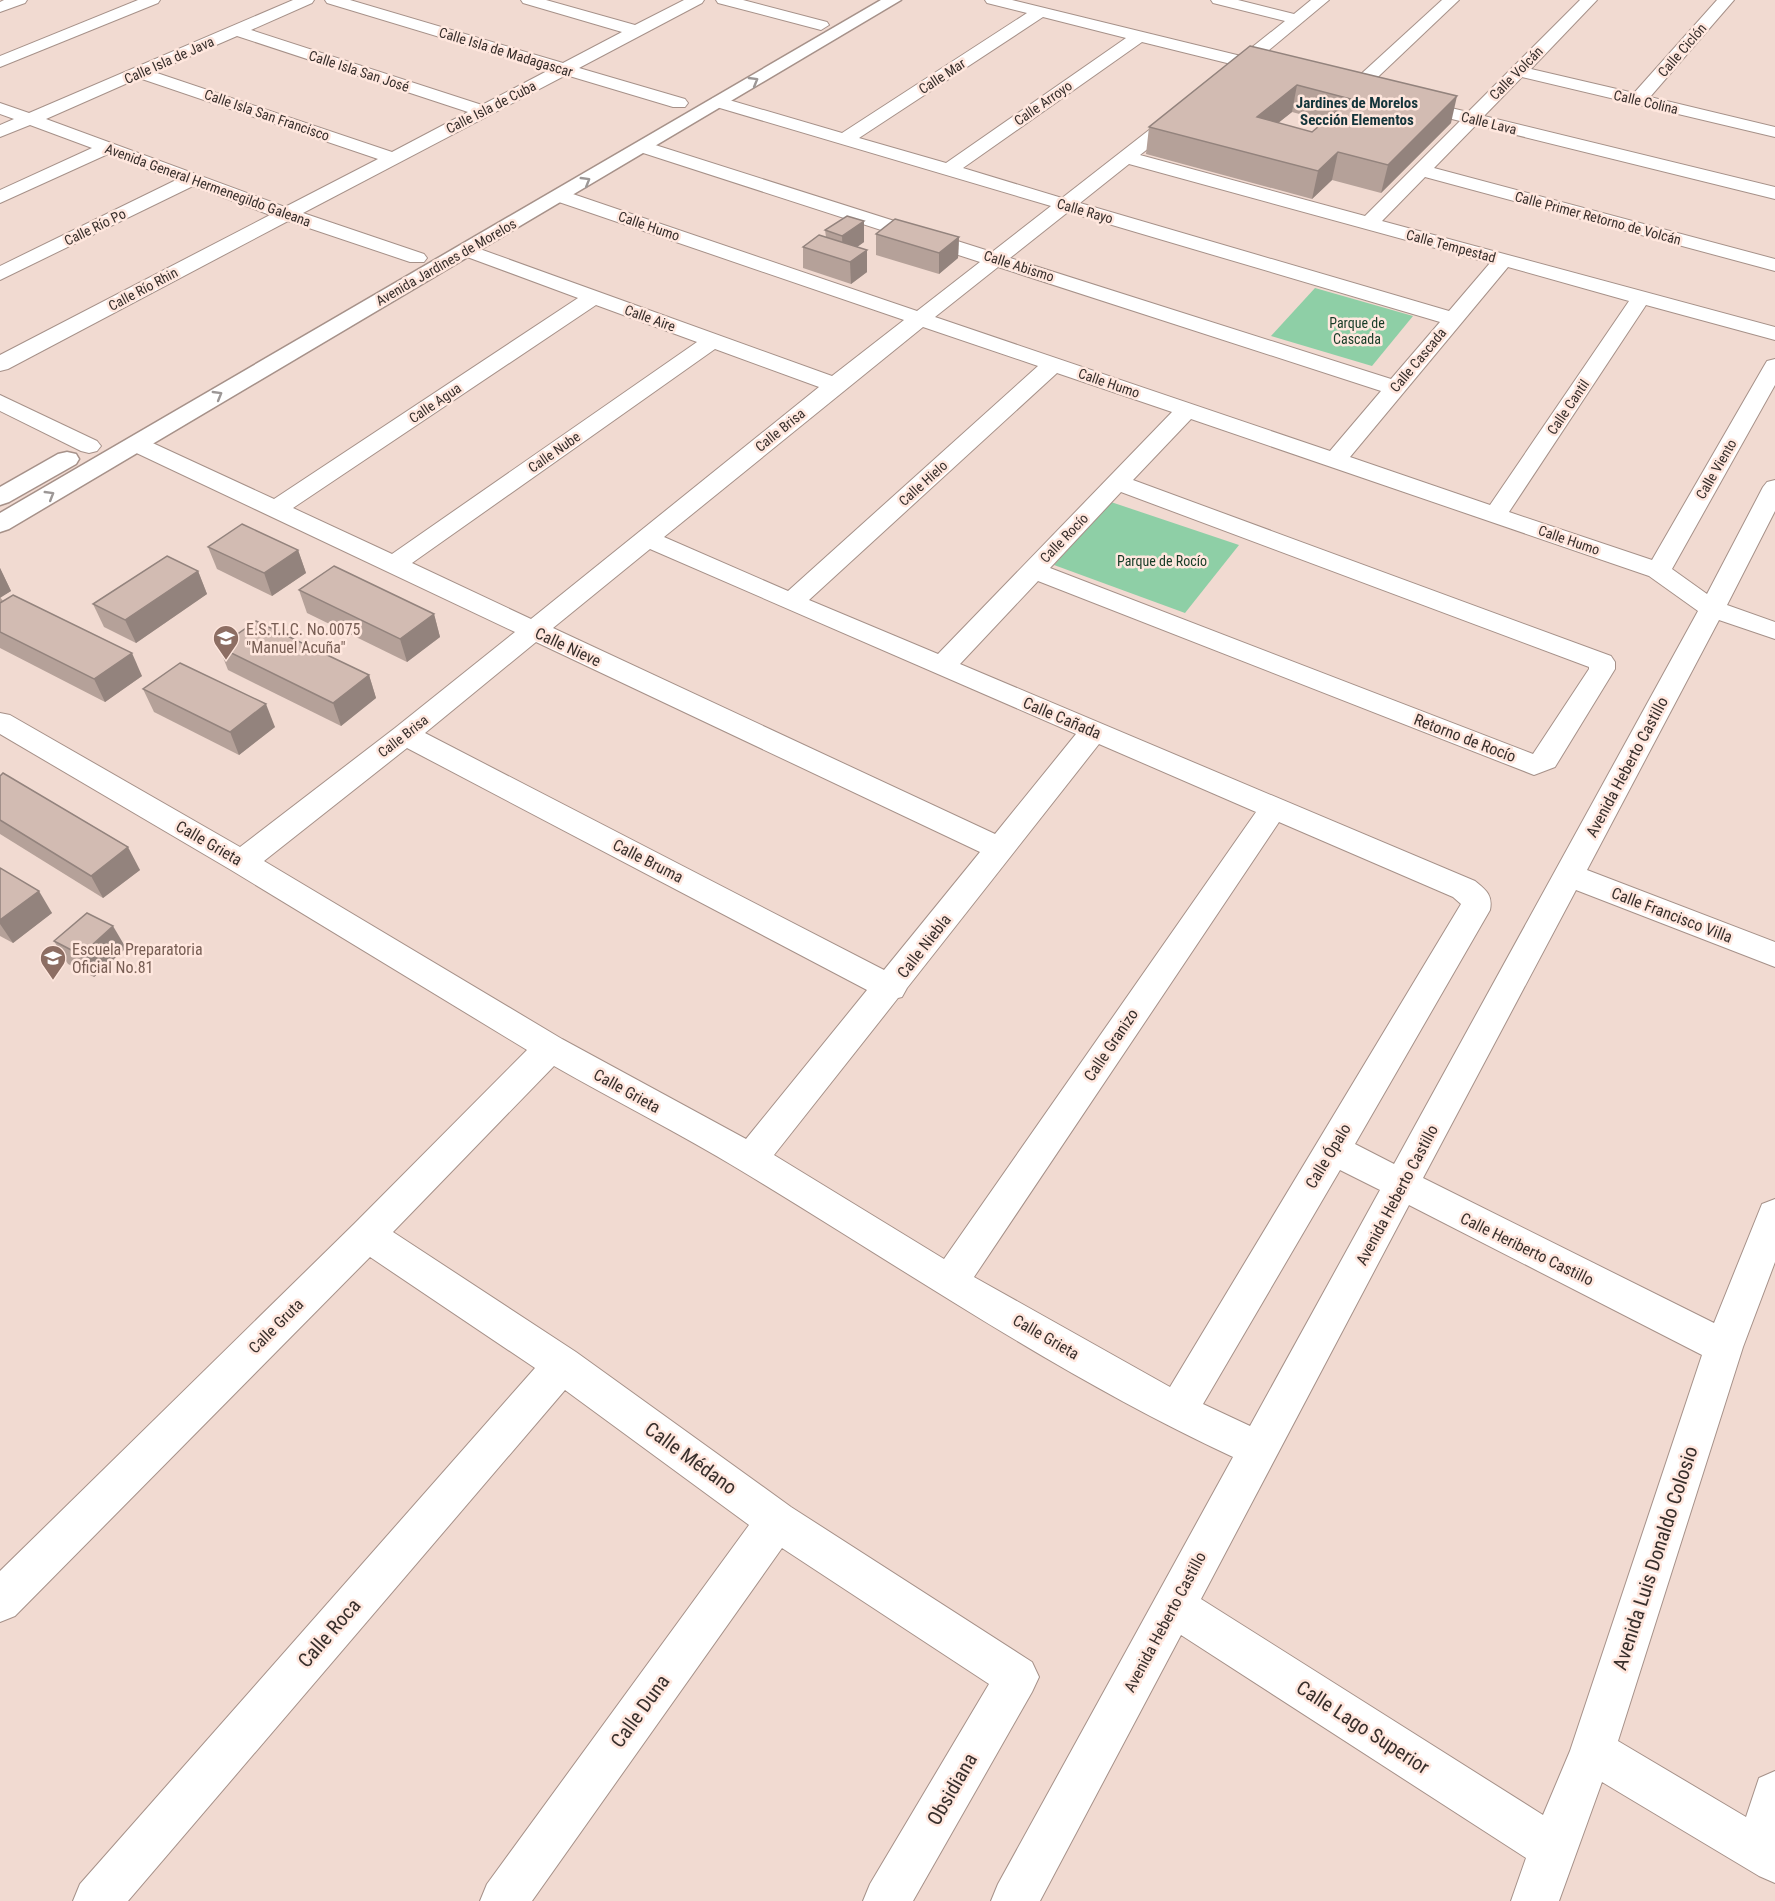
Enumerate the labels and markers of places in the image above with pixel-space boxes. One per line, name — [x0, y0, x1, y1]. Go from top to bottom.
place label: E.S.T.I.C. No.0075 "Manuel Acuña" — [246, 620, 361, 657]
school or university icon: E.S.T.I.C. No.0075 "Manuel Acuña" — [211, 623, 241, 661]
place label: Escuela Preparatoria Oficial No.81 — [72, 940, 203, 977]
school or university icon: Escuela Preparatoria Oficial No.81 — [38, 943, 68, 981]

